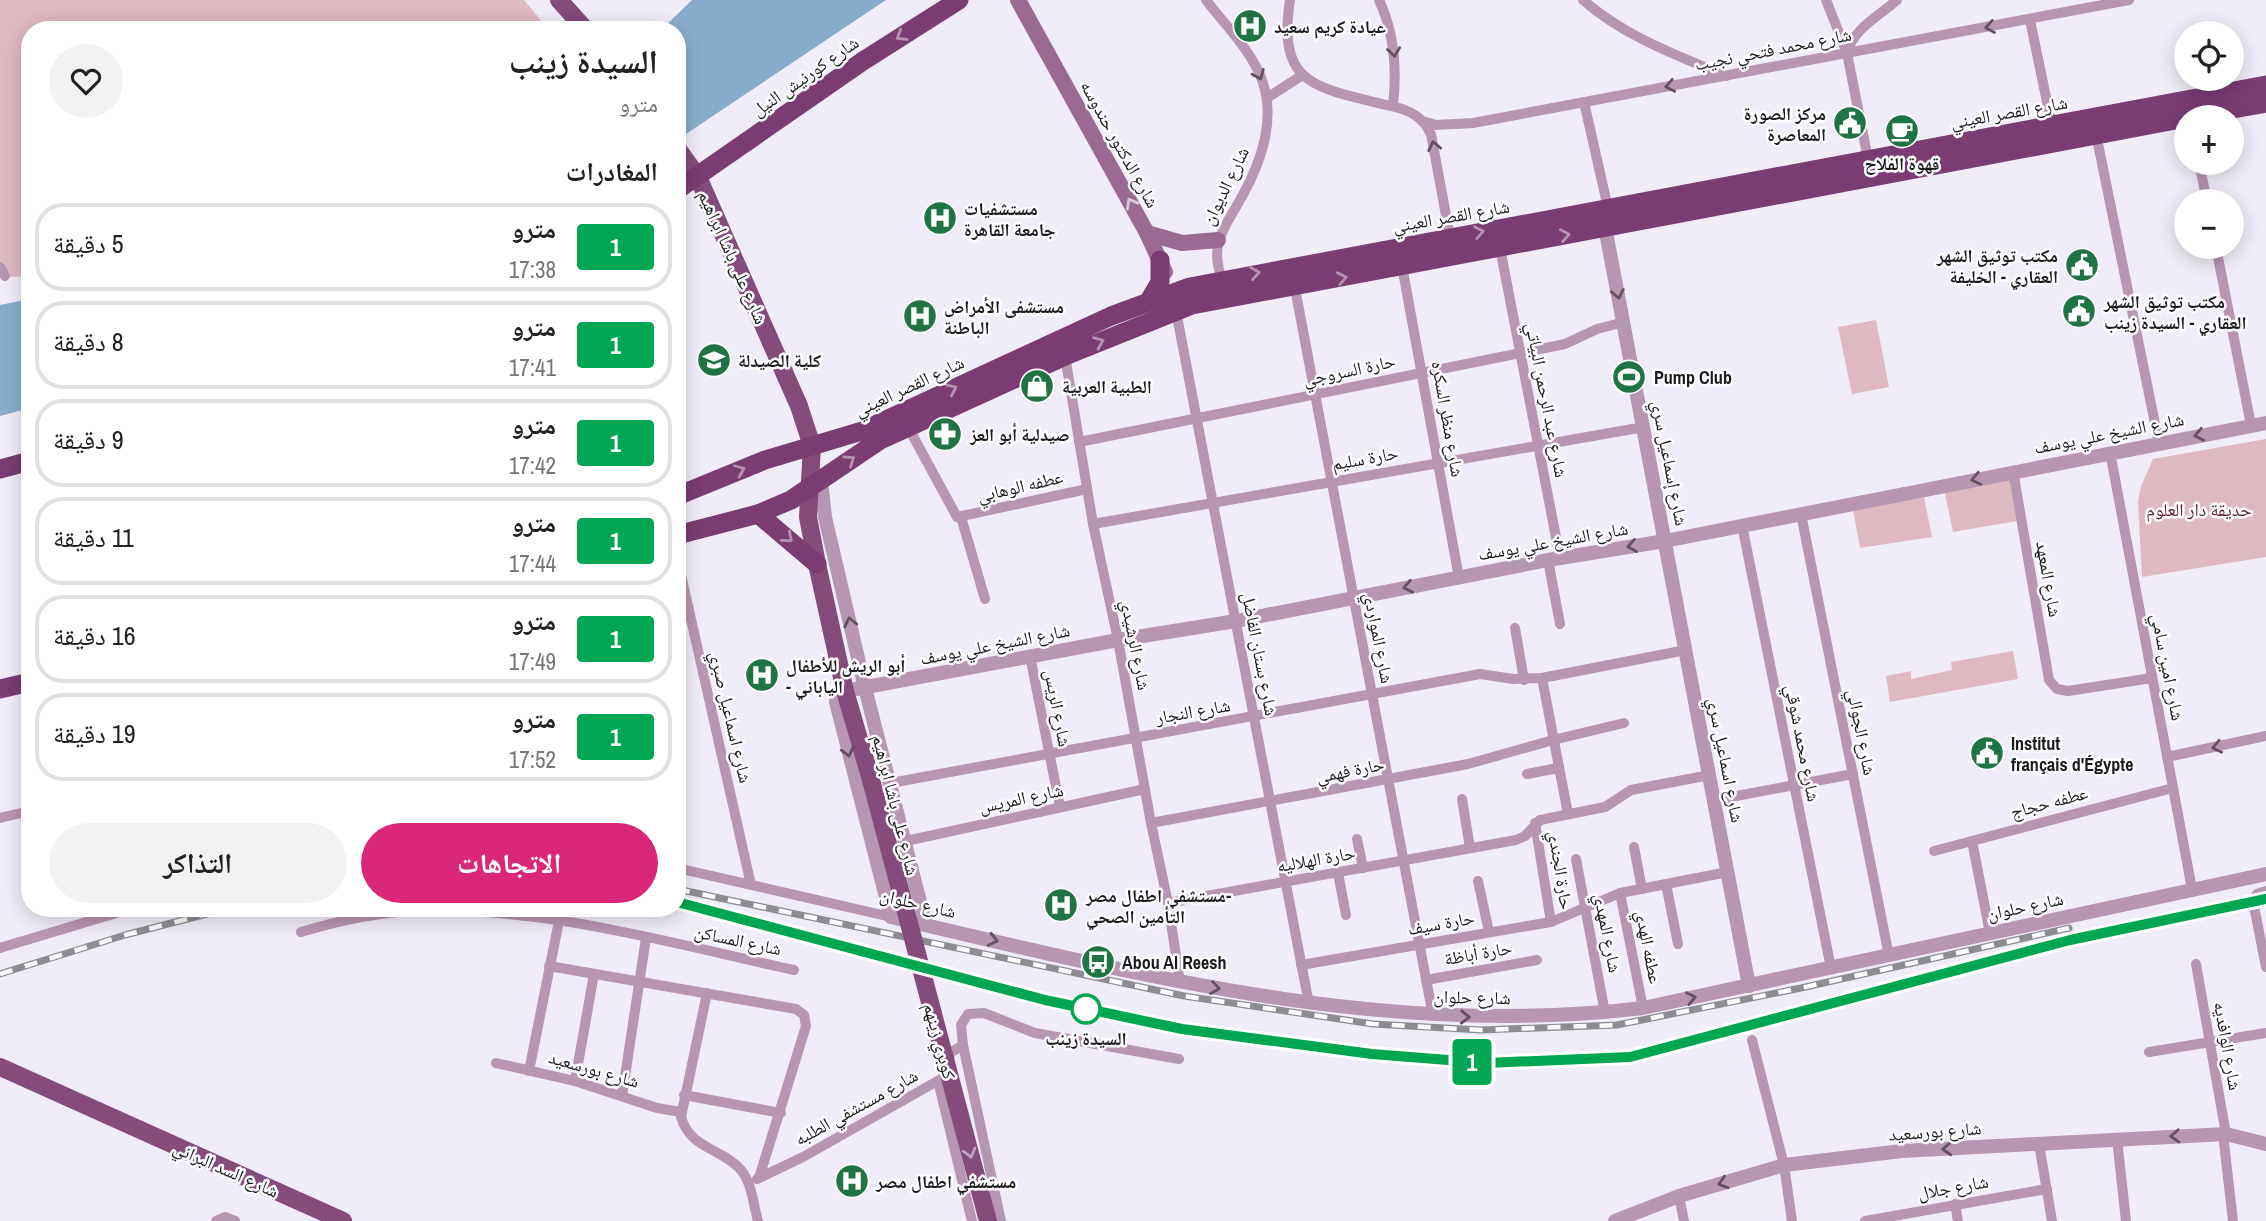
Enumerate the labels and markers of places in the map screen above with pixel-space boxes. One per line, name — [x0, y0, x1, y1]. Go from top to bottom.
hospital icon: عيادة كريم سعيد — [1231, 7, 1269, 45]
place label: عيادة كريم سعيد — [1274, 14, 1386, 39]
place label: مركز الصورة المعاصرة — [1744, 101, 1826, 147]
public building icon: مركز الصورة المعاصرة — [1831, 104, 1869, 142]
cafe icon: قهوة الفلاح — [1883, 112, 1921, 150]
place label: قهوة الفلاح — [1865, 151, 1939, 176]
place label: مستشفيات جامعة القاهرة — [964, 196, 1056, 242]
hospital icon: مستشفيات جامعة القاهرة — [921, 199, 959, 237]
place label: مكتب توثيق الشهر العقاري - الخليفة — [1936, 243, 2058, 291]
public building icon: مكتب توثيق الشهر العقاري - الخليفة — [2063, 246, 2101, 284]
place label: مكتب توثيق الشهر العقاري - السيدة زينب — [2103, 289, 2247, 337]
public building icon: مكتب توثيق الشهر العقاري - السيدة زينب — [2060, 292, 2098, 330]
place label: مستشفى الأمراض الباطنة — [944, 294, 1064, 340]
hospital icon: مستشفى الأمراض الباطنة — [901, 297, 939, 335]
school or university icon: كلية الصيدلة — [695, 341, 733, 379]
place label: كلية الصيدلة — [738, 348, 821, 373]
sports icon: Pump Club — [1610, 358, 1648, 396]
place label: Pump Club — [1654, 365, 1732, 390]
shop icon: الطبية العربية — [1018, 367, 1056, 405]
place label: الطبية العربية — [1062, 374, 1152, 399]
pharmacy icon: صيدلية أبو العز — [926, 415, 964, 453]
place label: صيدلية أبو العز — [969, 422, 1070, 447]
place label: أبو الريش للأطفال - الياباني — [786, 653, 905, 701]
hospital icon: أبو الريش للأطفال - الياباني — [743, 656, 781, 694]
place label: Institut français d'Égypte — [2011, 731, 2133, 777]
public building icon: Institut français d'Égypte — [1968, 734, 2006, 772]
place label: مستشفي اطفال مصر- التأمين الصحي — [1085, 883, 1231, 931]
hospital icon: مستشفي اطفال مصر- التأمين الصحي — [1042, 886, 1080, 924]
bus stop icon: Abou Al Reesh — [1079, 943, 1117, 981]
place label: Abou Al Reesh — [1122, 950, 1226, 975]
marker: السيدة زينب — [1071, 994, 1101, 1024]
place label: السيدة زينب — [1045, 1026, 1127, 1051]
hospital icon: مستشفي اطفال مصر — [833, 1162, 871, 1200]
place label: مستشفي اطفال مصر — [875, 1169, 1016, 1196]

